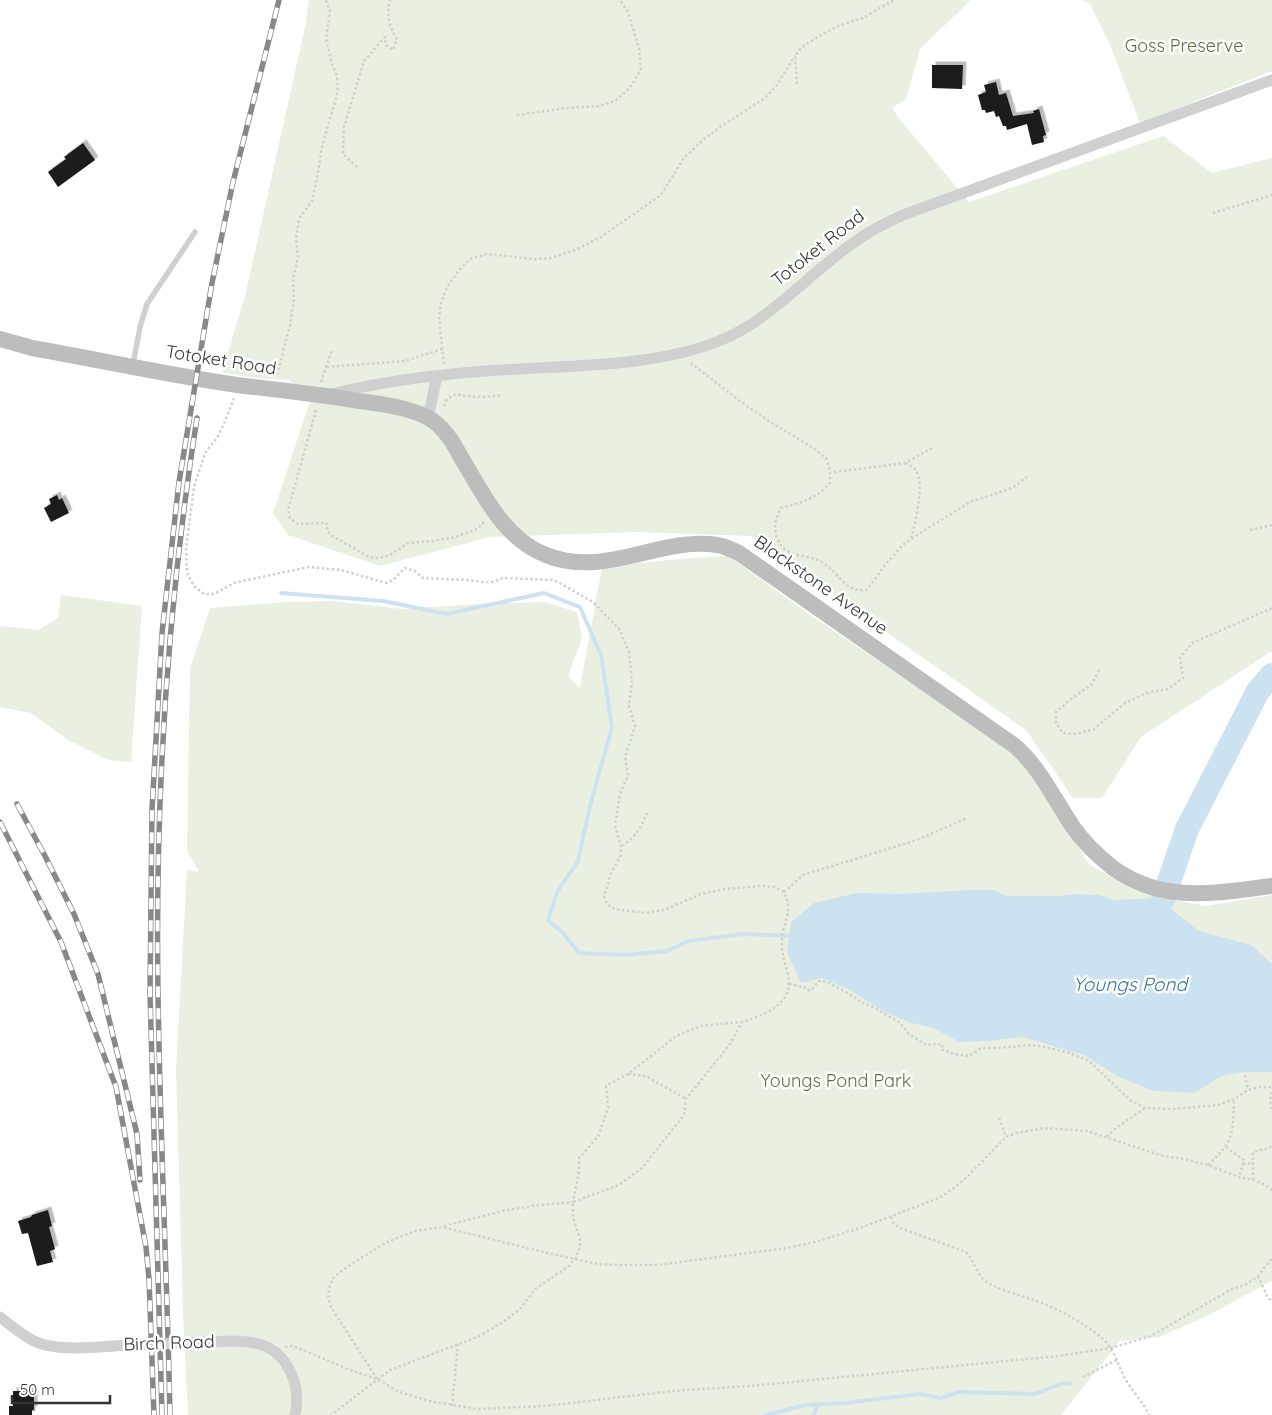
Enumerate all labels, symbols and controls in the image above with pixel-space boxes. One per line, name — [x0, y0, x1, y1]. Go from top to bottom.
park label: Goss Preserve — [1125, 34, 1243, 57]
street label: Totoket Road — [767, 204, 869, 291]
street label: Totoket Road — [164, 339, 278, 380]
street label: Blackstone Avenue — [750, 530, 893, 639]
water label: Youngs Pond — [1073, 972, 1189, 996]
park label: Youngs Pond Park — [760, 1069, 912, 1092]
street label: Birch Road — [123, 1329, 215, 1356]
scale bar — [12, 1372, 110, 1404]
text: 50 m — [20, 1380, 55, 1399]

